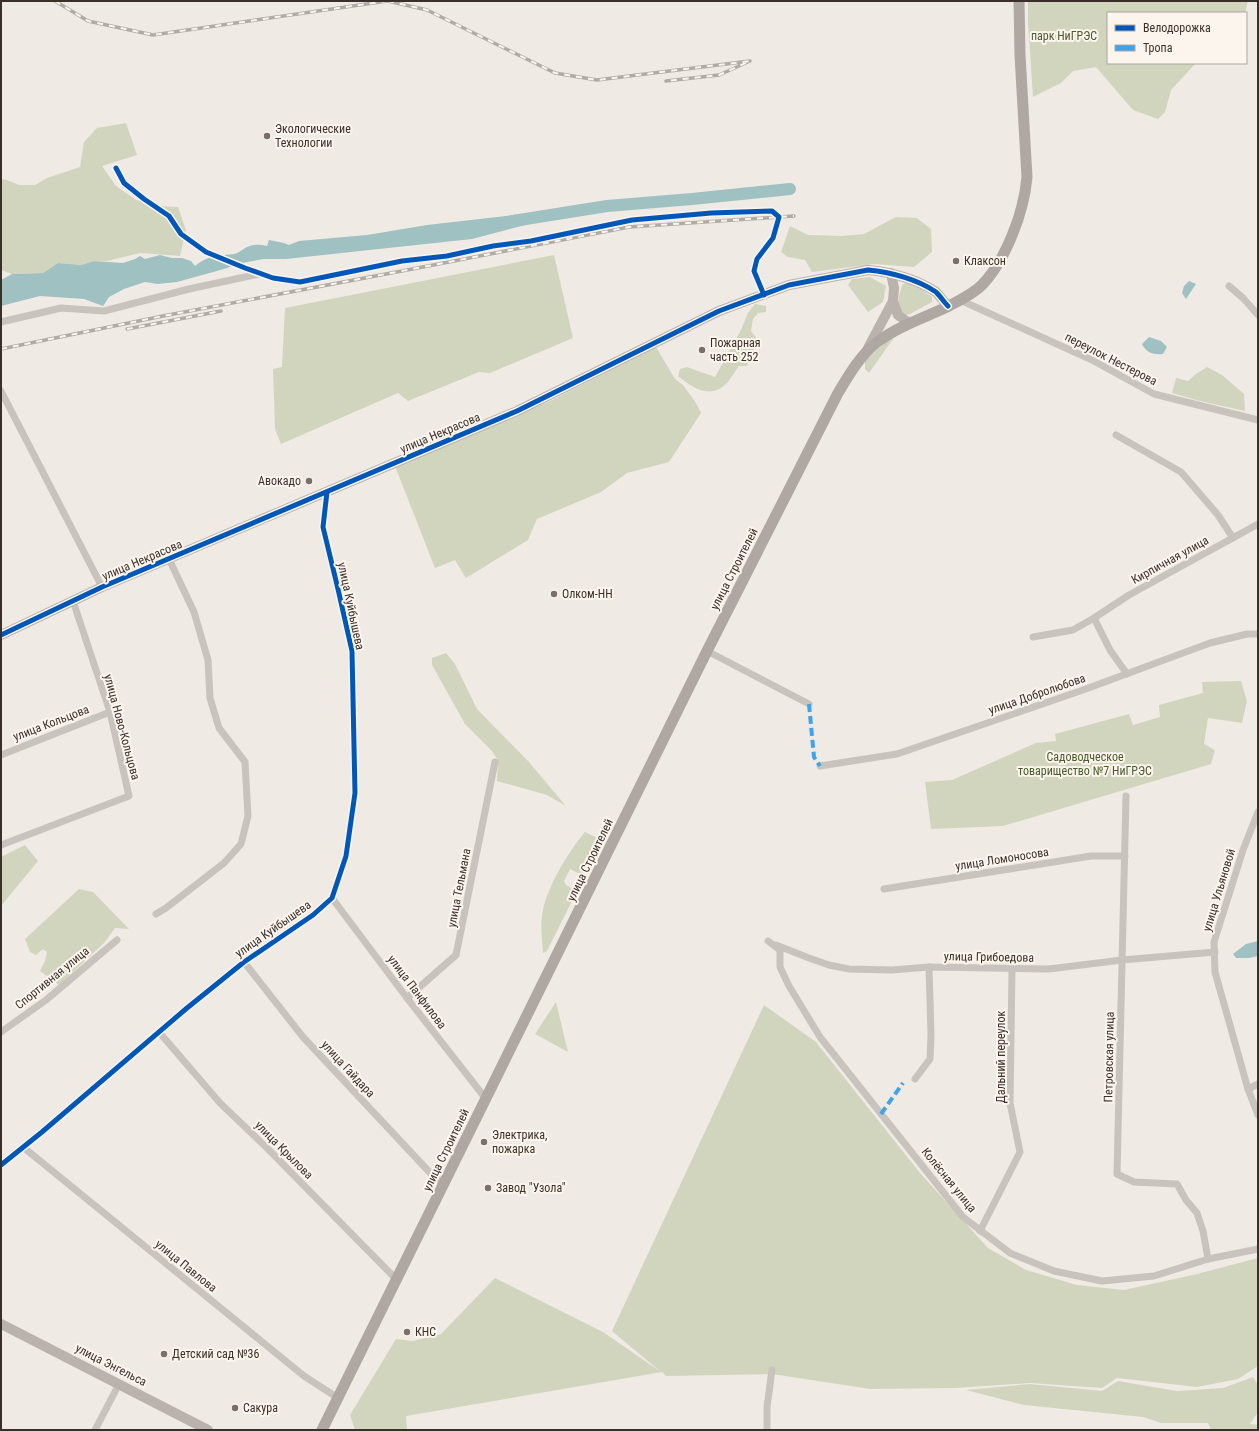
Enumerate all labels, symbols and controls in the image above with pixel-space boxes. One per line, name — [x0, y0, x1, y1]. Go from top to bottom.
legend — [1107, 12, 1247, 64]
text: Велодорожка — [1143, 21, 1211, 35]
park label: парк НиГРЭС — [1031, 29, 1097, 43]
text: Тропа — [1143, 41, 1173, 55]
place label: Экологические Технологии — [275, 122, 351, 150]
marker: Экологические Технологии — [262, 131, 272, 141]
place label: Клаксон — [964, 254, 1006, 268]
marker: Клаксон — [951, 256, 961, 266]
street label: переулок Нестерова — [1063, 330, 1159, 388]
place label: Пожарная часть 252 — [710, 336, 761, 364]
marker: Пожарная часть 252 — [697, 345, 707, 355]
street label: улица Некрасова — [398, 410, 482, 456]
place label: Авокадо — [258, 474, 301, 488]
marker: Авокадо — [304, 476, 314, 486]
street label: улица Строителей — [707, 526, 761, 612]
street label: Кирпичная улица — [1129, 533, 1211, 587]
street label: улица Некрасова — [100, 537, 184, 583]
street label: улица Куйбышева — [335, 561, 367, 651]
place label: Олком-НН — [562, 587, 613, 601]
marker: Олком-НН — [549, 589, 559, 599]
street label: улица Добролюбова — [987, 671, 1088, 717]
street label: улица Ново-Кольцова — [101, 673, 143, 782]
street label: улица Кольцова — [11, 702, 91, 744]
park label: Садоводческое товарищество №7 НиГРЭС — [1018, 750, 1152, 778]
street label: улица Строителей — [564, 817, 616, 903]
street label: улица Ломоносова — [954, 845, 1050, 873]
street label: улица Тельмана — [444, 847, 474, 929]
street label: улица Ульяновой — [1200, 847, 1238, 933]
street label: улица Куйбышева — [232, 898, 314, 960]
street label: Спортивная улица — [12, 944, 92, 1012]
street label: улица Грибоедова — [944, 949, 1034, 965]
street label: улица Панфилова — [385, 952, 449, 1032]
street label: Дальний переулок — [994, 1011, 1008, 1103]
street label: Петровская улица — [1101, 1011, 1117, 1102]
street label: улица Гайдара — [318, 1038, 378, 1100]
street label: улица Строителей — [420, 1107, 472, 1193]
street label: улица Крылова — [252, 1118, 316, 1182]
place label: Электрика, пожарка — [492, 1128, 547, 1156]
marker: Электрика, пожарка — [479, 1137, 489, 1147]
street label: Колёсная улица — [919, 1145, 980, 1215]
place label: Завод "Узола" — [496, 1181, 566, 1195]
marker: Завод "Узола" — [483, 1183, 493, 1193]
street label: улица Павлова — [152, 1237, 220, 1295]
place label: КНС — [415, 1325, 436, 1339]
marker: КНС — [402, 1327, 412, 1337]
street label: улица Энгельса — [73, 1341, 149, 1389]
place label: Детский сад №36 — [172, 1347, 259, 1361]
marker: Детский сад №36 — [159, 1349, 169, 1359]
place label: Сакура — [243, 1401, 278, 1415]
marker: Сакура — [230, 1403, 240, 1413]

